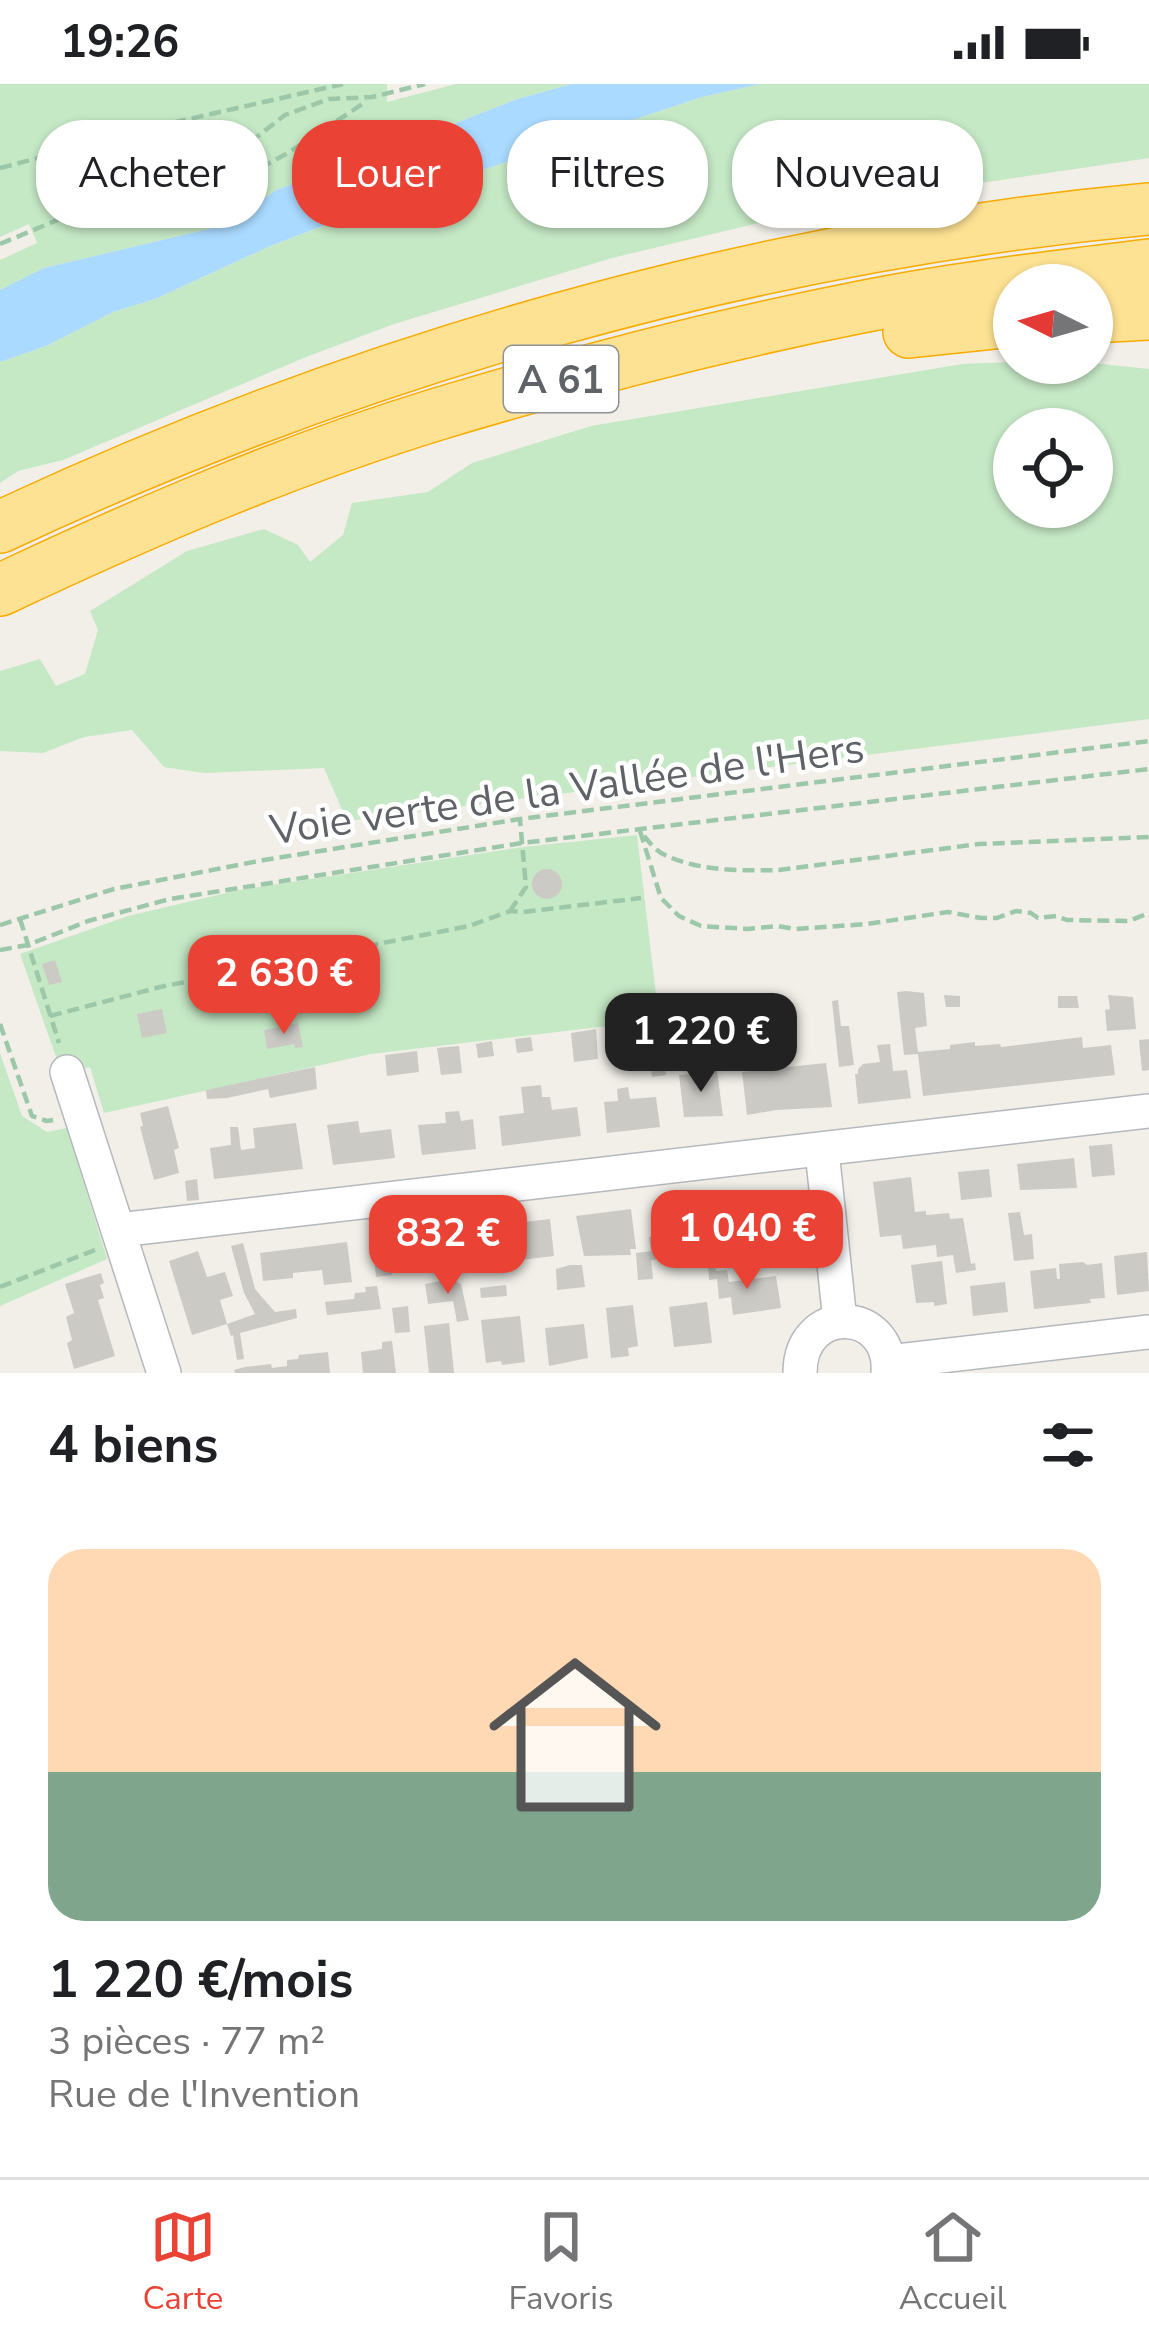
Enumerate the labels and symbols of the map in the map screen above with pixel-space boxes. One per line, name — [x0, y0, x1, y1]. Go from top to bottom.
north arrow — [993, 264, 1113, 384]
road number: A 61 — [504, 346, 618, 412]
street label: Voie verte de la Vallée de l'Hers — [266, 720, 868, 860]
pin: 2 630 € — [173, 935, 395, 1037]
pin: 1 220 € — [590, 993, 812, 1095]
pin: 1 040 € — [636, 1190, 858, 1292]
pin: 832 € — [364, 1195, 532, 1297]

